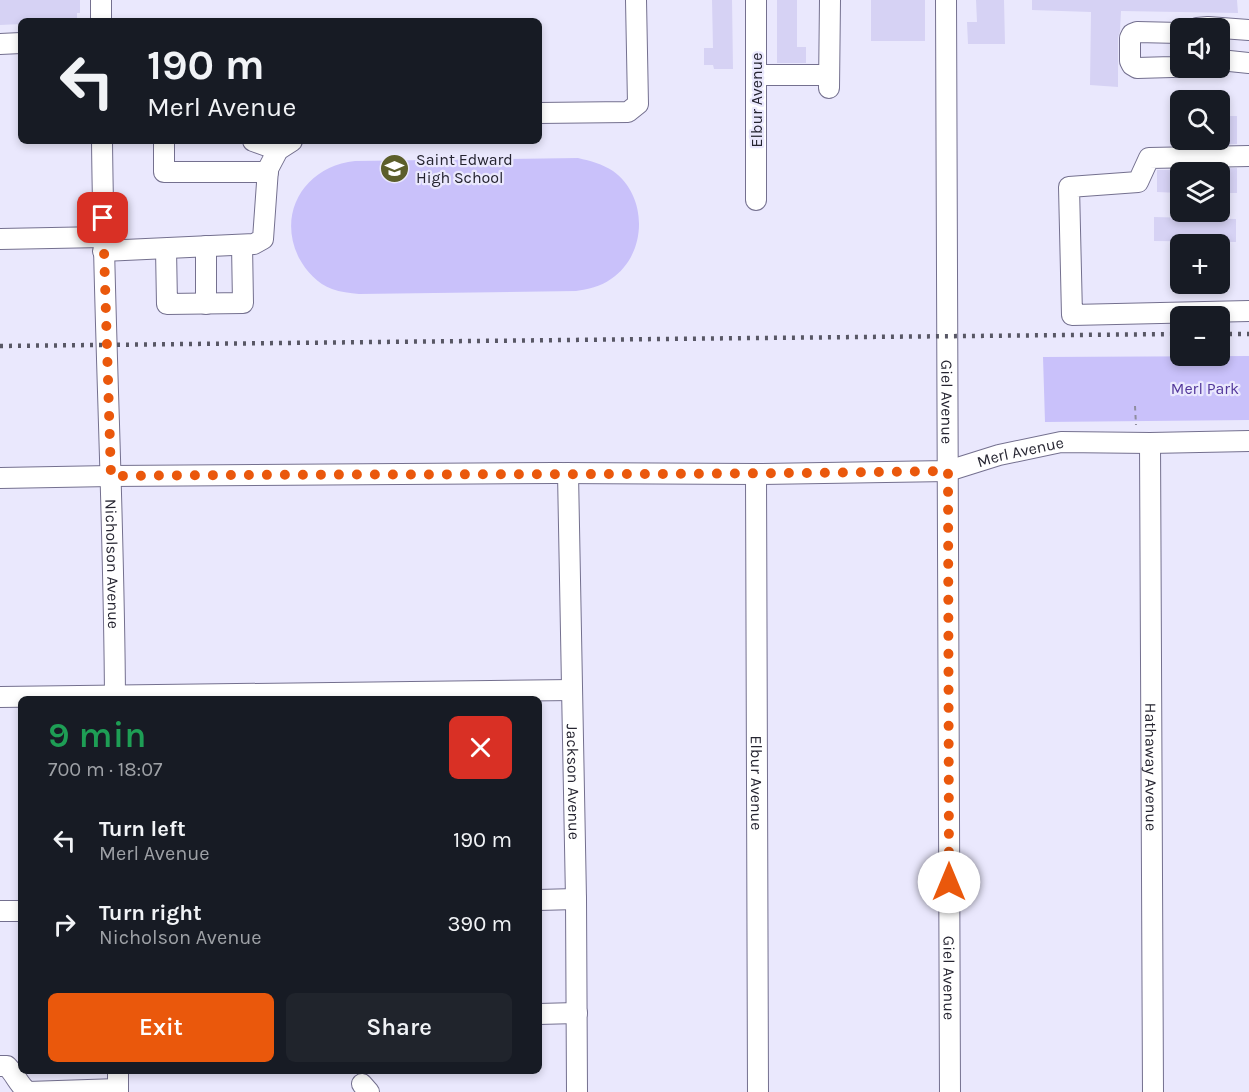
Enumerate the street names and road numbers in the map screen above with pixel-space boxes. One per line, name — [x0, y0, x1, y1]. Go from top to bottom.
street label: Elbur Avenue — [747, 53, 766, 147]
street label: Giel Avenue — [937, 360, 957, 444]
street label: Merl Avenue — [975, 433, 1065, 471]
street label: Nicholson Avenue — [101, 499, 123, 629]
street label: Hathaway Avenue — [1141, 703, 1161, 831]
street label: Jackson Avenue — [563, 724, 584, 840]
street label: Elbur Avenue — [747, 735, 766, 831]
street label: Giel Avenue — [939, 936, 959, 1020]

